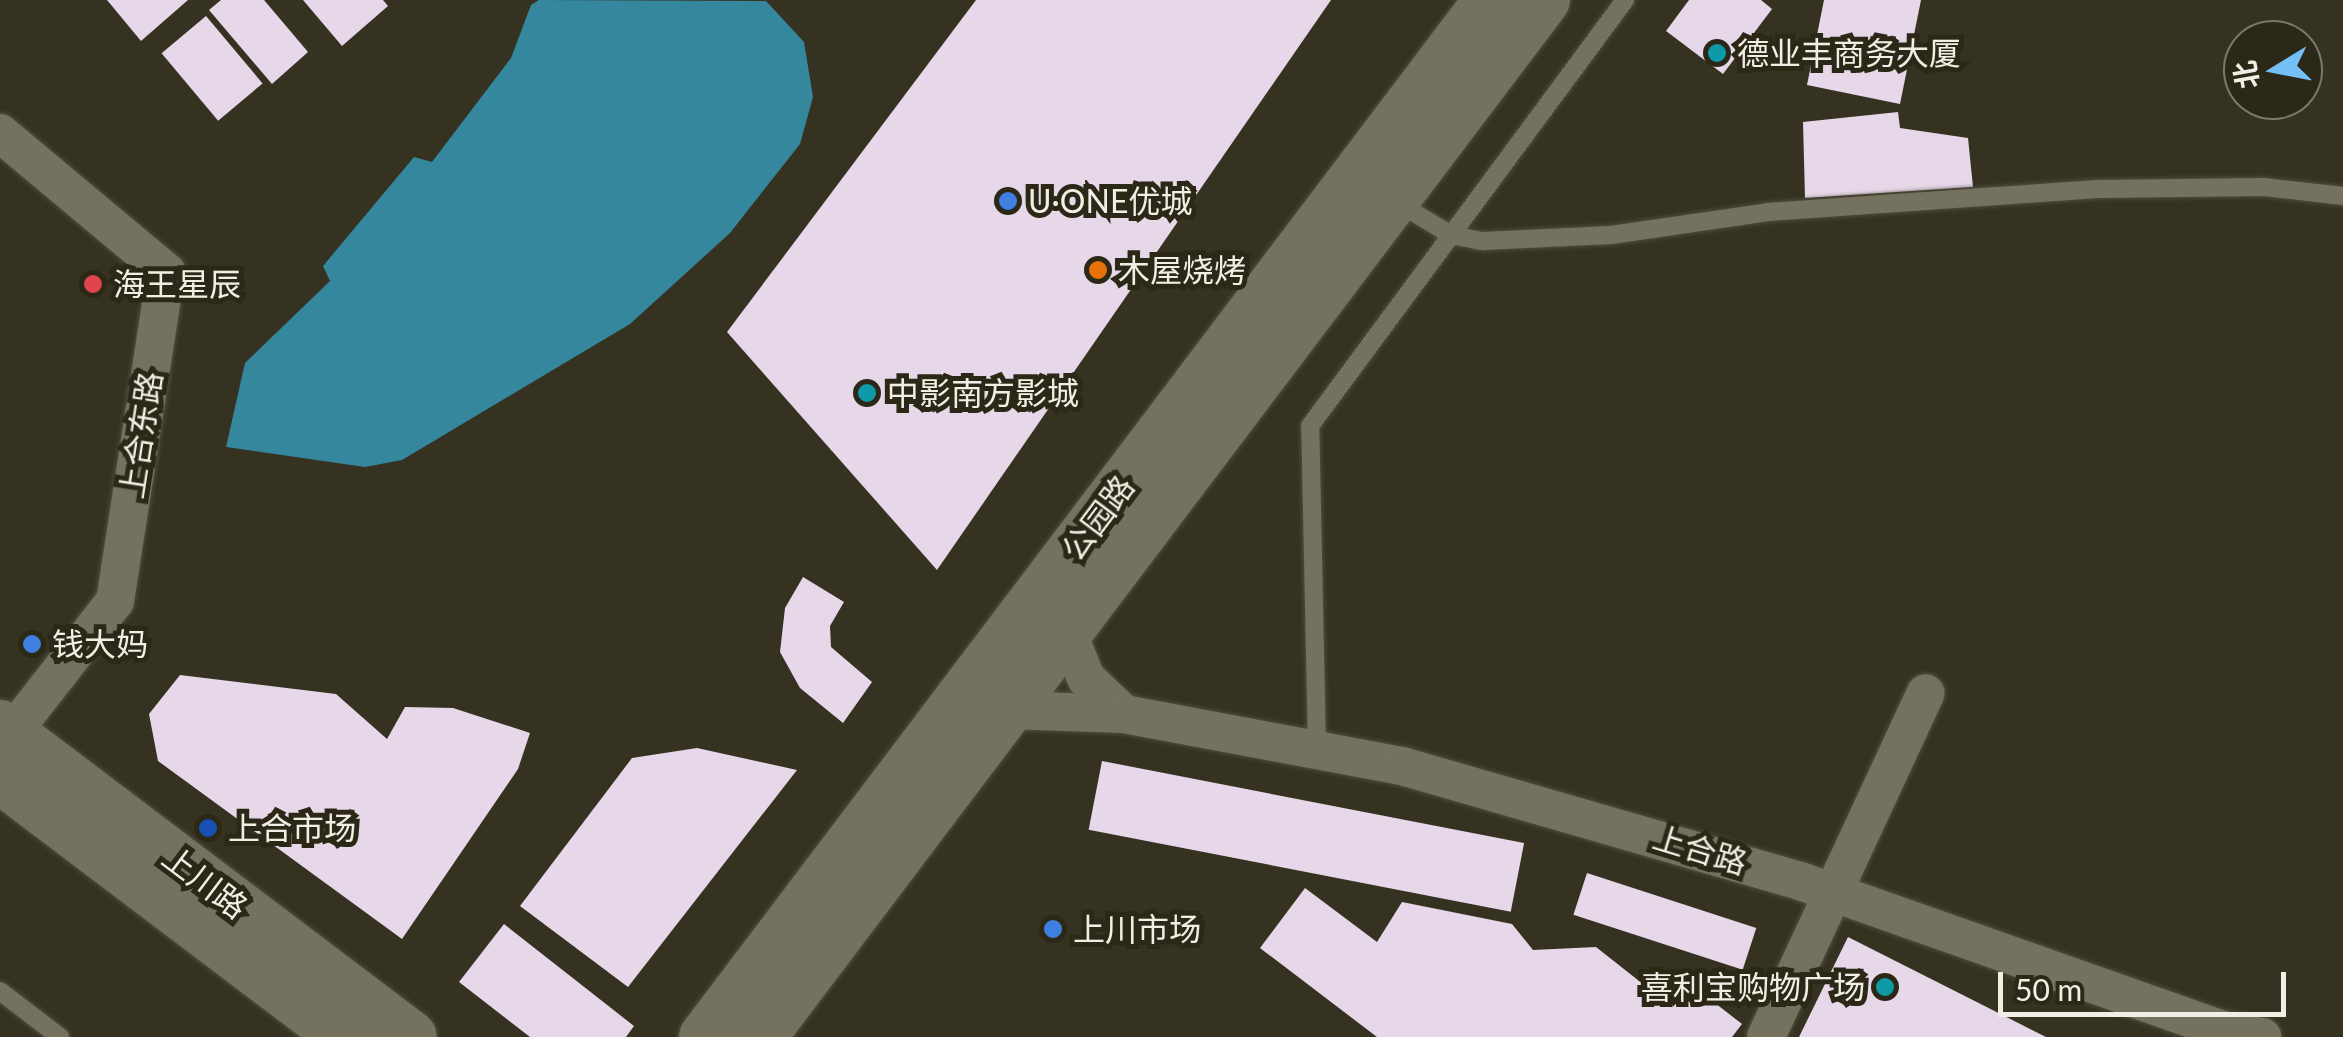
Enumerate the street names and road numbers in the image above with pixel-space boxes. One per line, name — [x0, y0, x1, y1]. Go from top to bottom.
street label: 上合东路 — [112, 369, 170, 501]
street label: 公园路 — [1054, 468, 1142, 568]
street label: 上合路 — [1648, 818, 1752, 882]
street label: 上川路 — [155, 838, 255, 926]

